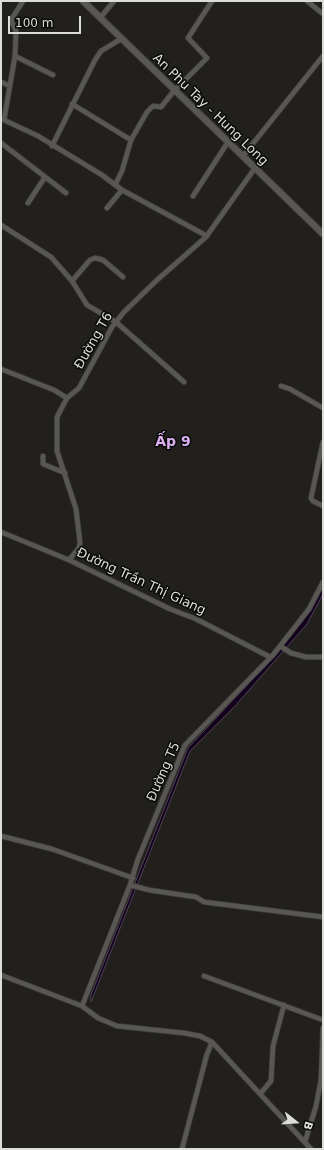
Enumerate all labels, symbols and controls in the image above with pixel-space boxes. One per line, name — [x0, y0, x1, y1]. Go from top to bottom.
scale bar — [10, 8, 83, 34]
text: 100 m — [15, 16, 53, 30]
street label: An Phu Tay - Hung Long — [149, 51, 271, 169]
street label: Đường T6 — [71, 310, 117, 372]
district label: Ấp 9 — [155, 434, 191, 450]
street label: Đường Trần Thị Giang — [74, 545, 208, 619]
street label: Đường T5 — [144, 740, 184, 804]
north arrow — [276, 1102, 316, 1142]
text: B — [301, 1120, 315, 1132]

